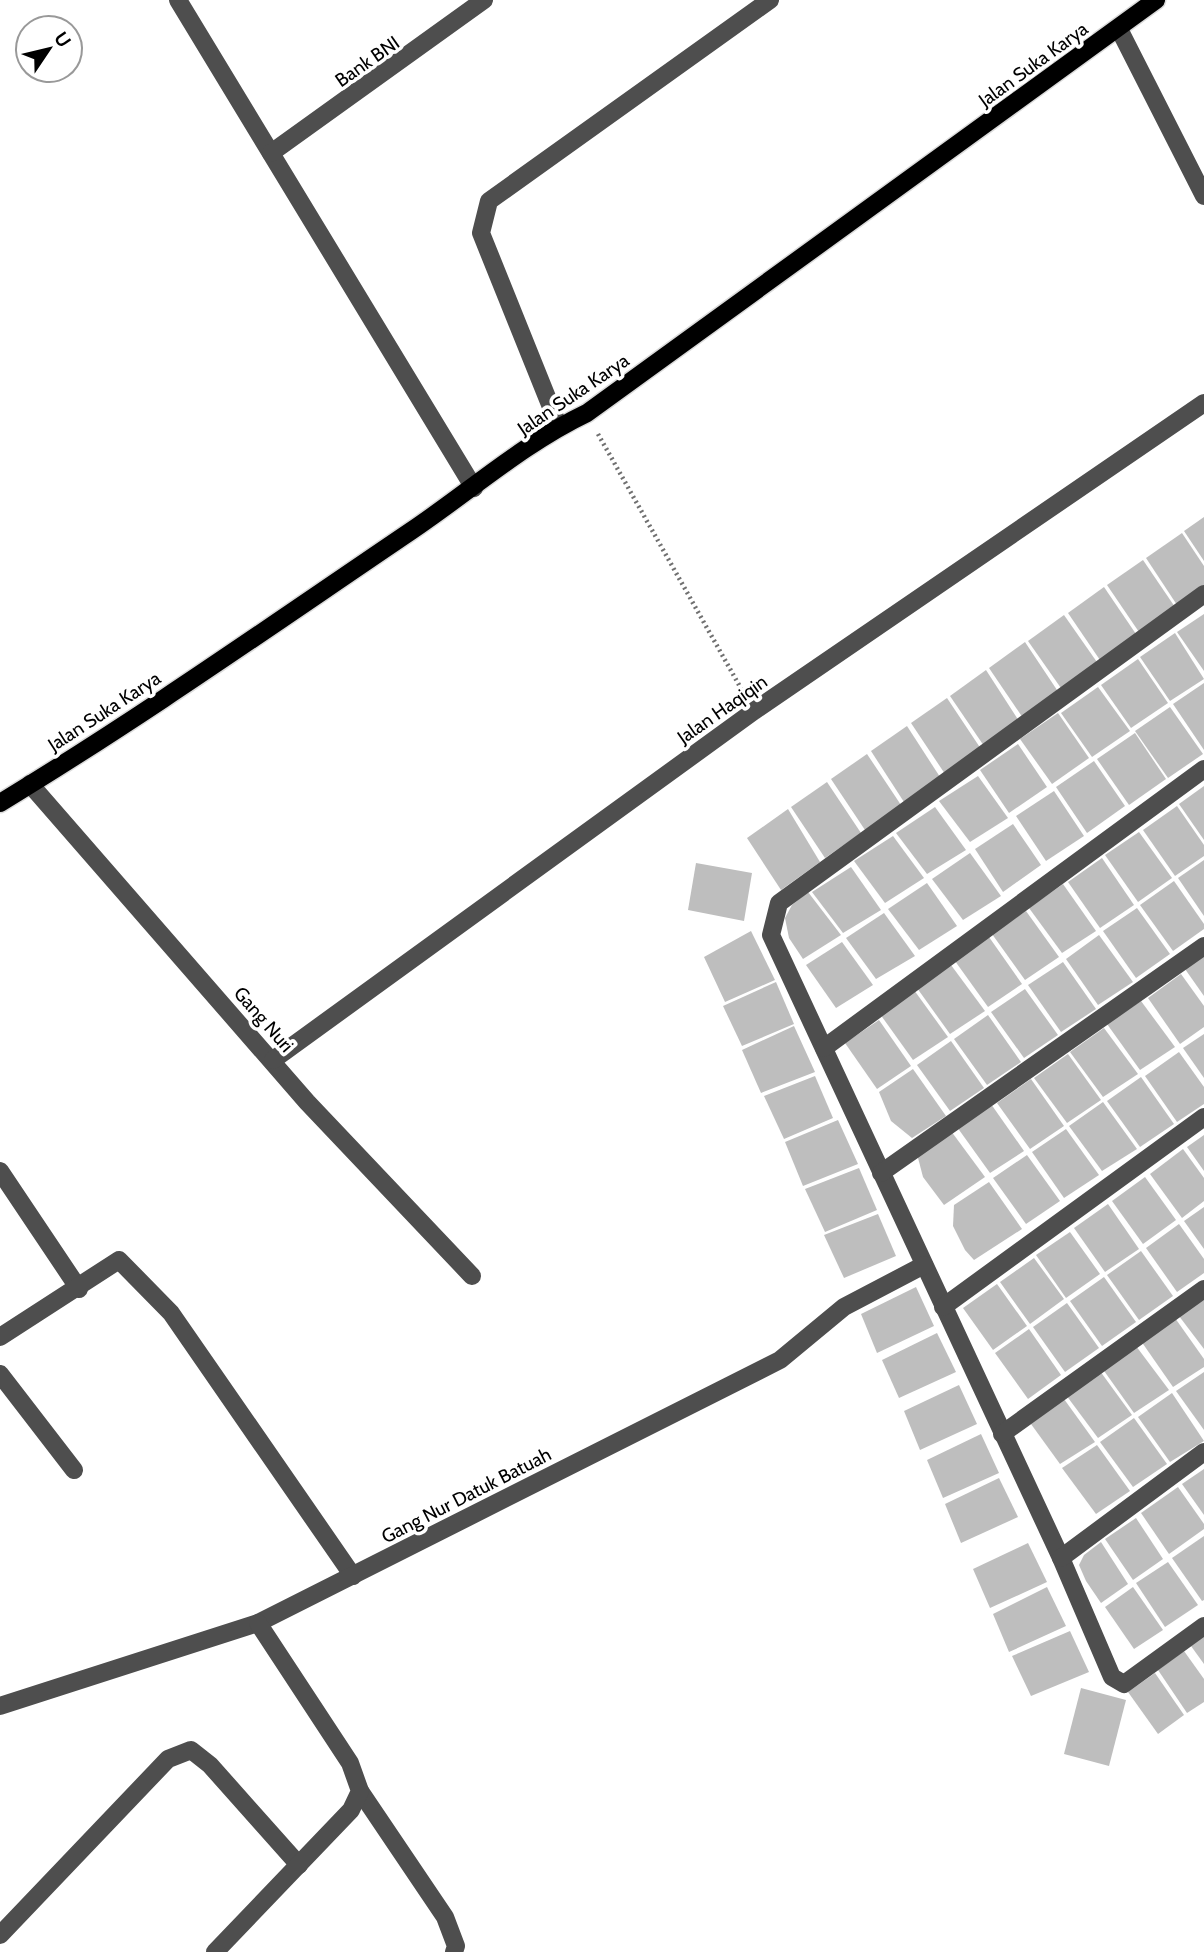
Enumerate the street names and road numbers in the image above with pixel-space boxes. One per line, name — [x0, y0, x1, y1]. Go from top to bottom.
street label: Jalan Suka Karya — [973, 17, 1092, 112]
street label: Bank BNI — [331, 31, 404, 92]
street label: Jalan Suka Karya — [512, 349, 633, 441]
street label: Jalan Suka Karya — [43, 667, 165, 757]
street label: Jalan Haqiqin — [672, 670, 772, 749]
street label: Gang Nuri — [229, 982, 298, 1057]
street label: Gang Nur Datuk Batuah — [378, 1443, 555, 1548]

